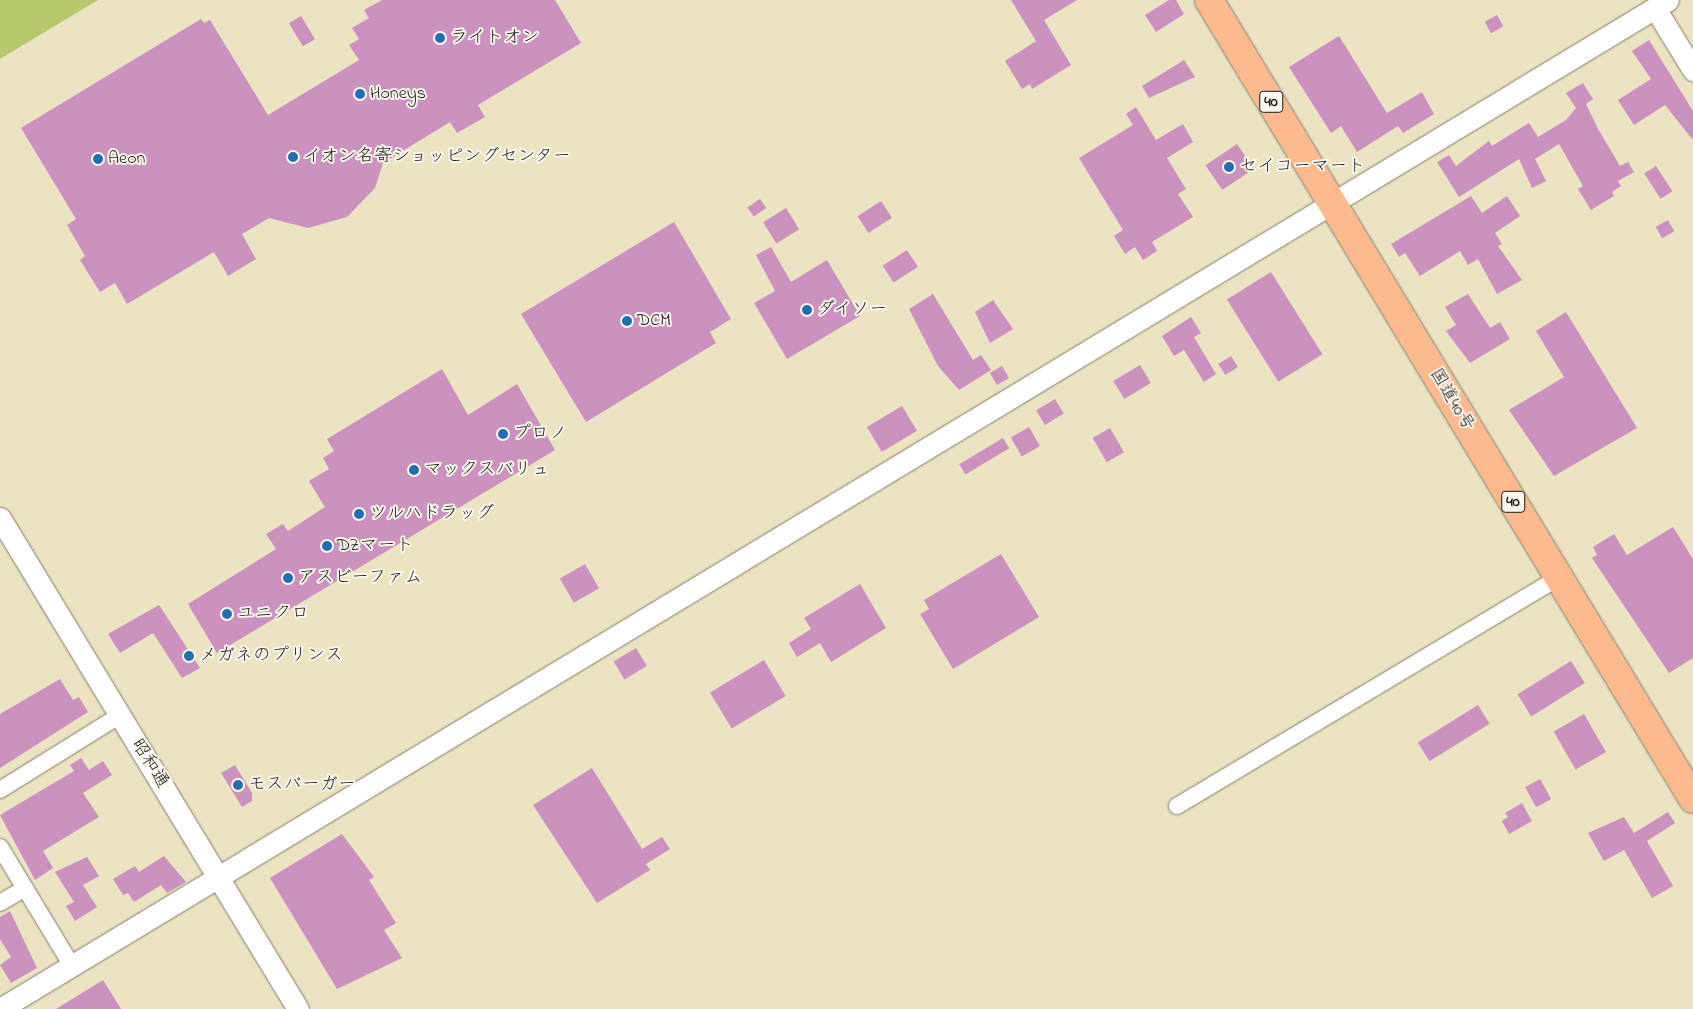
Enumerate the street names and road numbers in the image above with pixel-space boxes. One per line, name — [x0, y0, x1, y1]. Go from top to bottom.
road number: 40 — [1258, 88, 1284, 115]
street label: 国道40号 — [1424, 365, 1478, 435]
road number: 40 — [1500, 488, 1526, 516]
street label: 昭和通 — [126, 735, 172, 793]

